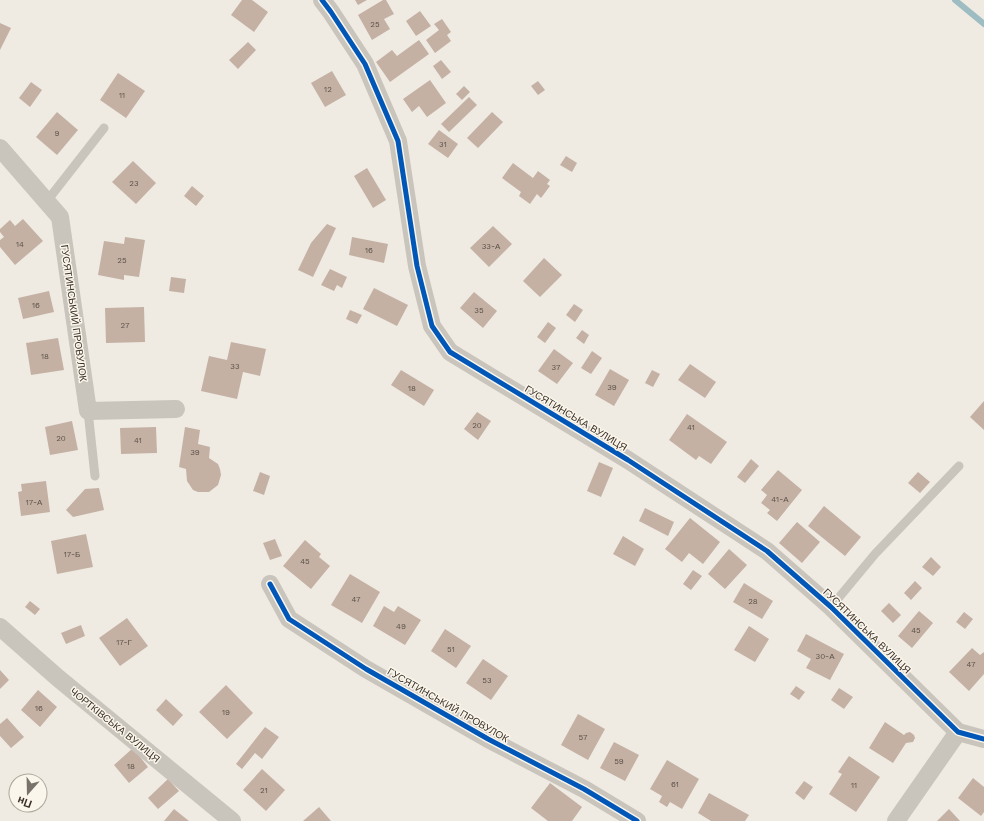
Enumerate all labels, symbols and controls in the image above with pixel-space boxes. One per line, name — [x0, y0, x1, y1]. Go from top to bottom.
house number: 25 — [370, 20, 380, 29]
house number: 12 — [324, 85, 332, 94]
house number: 11 — [119, 91, 125, 100]
house number: 9 — [55, 129, 60, 138]
house number: 31 — [439, 140, 447, 149]
house number: 23 — [129, 179, 139, 188]
house number: 14 — [16, 240, 24, 249]
house number: 33-А — [482, 242, 501, 251]
street label: ГУСЯТИНСЬКИЙ ПРОВУЛОК — [59, 244, 90, 382]
house number: 16 — [365, 246, 373, 255]
house number: 25 — [117, 256, 127, 265]
house number: 16 — [32, 301, 40, 310]
house number: 35 — [474, 306, 484, 315]
house number: 27 — [121, 321, 130, 330]
house number: 18 — [41, 352, 49, 361]
house number: 33 — [230, 362, 240, 371]
house number: 37 — [552, 363, 561, 372]
street label: ГУСЯТИНСЬКА ВУЛИЦЯ — [523, 383, 629, 453]
house number: 39 — [607, 383, 617, 392]
house number: 18 — [408, 384, 416, 393]
house number: 20 — [472, 421, 482, 430]
house number: 41 — [687, 423, 695, 432]
house number: 20 — [56, 434, 66, 443]
house number: 41 — [134, 436, 142, 445]
house number: 39 — [190, 448, 200, 457]
house number: 41-А — [771, 495, 789, 504]
house number: 17-А — [26, 498, 43, 507]
house number: 17-Б — [64, 550, 80, 559]
house number: 45 — [300, 557, 310, 566]
street label: ГУСЯТИНСЬКА ВУЛИЦЯ — [821, 586, 913, 676]
house number: 47 — [352, 595, 361, 604]
house number: 28 — [748, 597, 758, 606]
house number: 49 — [396, 622, 406, 631]
house number: 45 — [911, 626, 921, 635]
house number: 17-Г — [116, 638, 132, 647]
house number: 51 — [447, 645, 455, 654]
house number: 30-А — [815, 652, 835, 661]
house number: 47 — [967, 660, 976, 669]
street label: ГУСЯТИНСЬКИЙ ПРОВУЛОК — [385, 665, 511, 744]
house number: 53 — [482, 676, 492, 685]
street label: ЧОРТКІВСЬКА ВУЛИЦЯ — [68, 685, 162, 765]
house number: 16 — [35, 704, 43, 713]
house number: 19 — [222, 708, 230, 717]
house number: 57 — [578, 733, 588, 742]
house number: 59 — [614, 757, 624, 766]
house number: 18 — [127, 762, 135, 771]
north arrow — [8, 773, 48, 813]
house number: 61 — [671, 780, 679, 789]
house number: 11 — [851, 781, 857, 790]
house number: 21 — [260, 786, 268, 795]
text: Пн — [16, 793, 34, 811]

